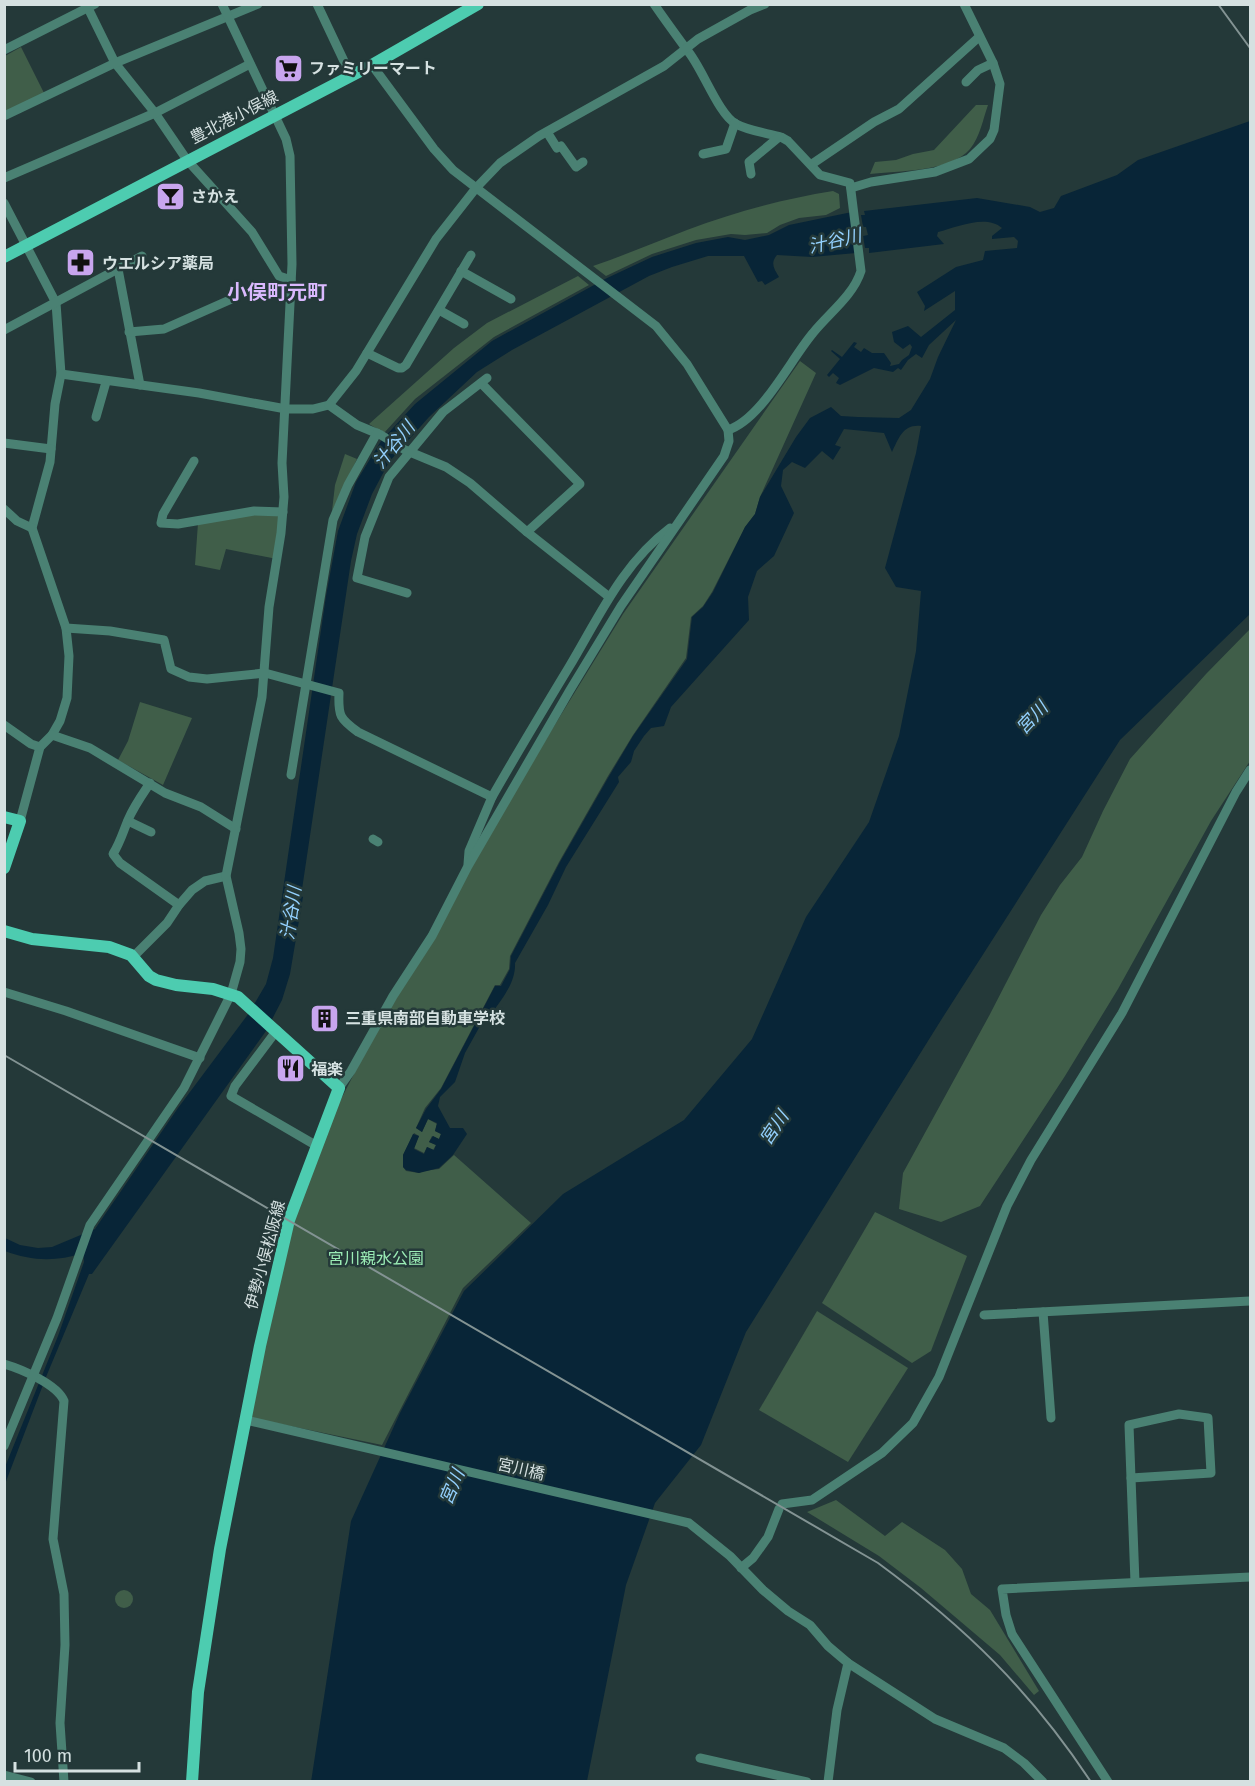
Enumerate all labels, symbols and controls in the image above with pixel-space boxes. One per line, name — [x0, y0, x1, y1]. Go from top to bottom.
supermarket icon: ファミリーマート — [272, 52, 304, 84]
place label: ファミリーマート — [309, 59, 437, 78]
street label: 豊北港小俣線 — [187, 87, 281, 147]
bar icon: さかえ — [154, 180, 186, 212]
place label: さかえ — [191, 187, 239, 206]
water label: 汁谷川 — [806, 224, 866, 258]
pharmacy icon: ウエルシア薬局 — [65, 247, 97, 279]
place label: ウエルシア薬局 — [102, 254, 214, 273]
district label: 小俣町元町 — [227, 280, 327, 304]
water label: 汁谷川 — [368, 416, 421, 473]
water label: 宮川 — [1012, 696, 1054, 739]
water label: 汁谷川 — [276, 883, 306, 941]
building icon: 三重県南部自動車学校 — [308, 1002, 340, 1034]
place label: 三重県南部自動車学校 — [345, 1009, 505, 1028]
restaurant icon: 福楽 — [274, 1053, 306, 1085]
place label: 福楽 — [311, 1060, 343, 1079]
water label: 宮川 — [755, 1105, 794, 1149]
street label: 伊勢小俣松阪線 — [241, 1198, 289, 1312]
park label: 宮川親水公園 — [328, 1249, 424, 1268]
street label: 宮川橋 — [495, 1454, 547, 1484]
water label: 宮川 — [435, 1464, 470, 1508]
scale bar — [15, 1735, 140, 1773]
text: 100 m — [24, 1745, 72, 1767]

